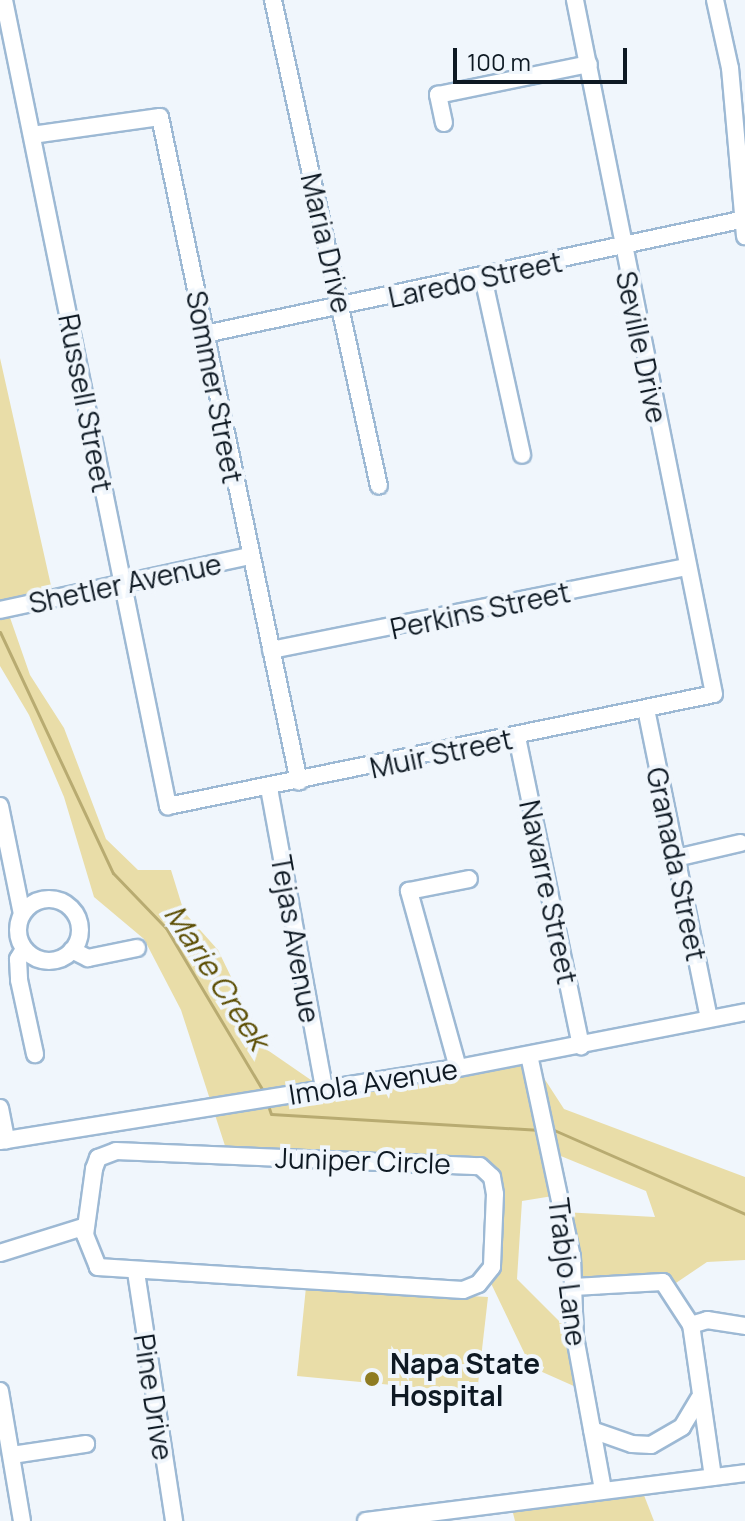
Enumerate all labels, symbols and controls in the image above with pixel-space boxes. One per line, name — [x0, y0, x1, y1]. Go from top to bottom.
scale bar — [457, 32, 631, 82]
text: 100 m — [467, 45, 531, 78]
street label: Maria Drive — [295, 170, 359, 316]
street label: Laredo Street — [385, 244, 565, 314]
street label: Seville Drive — [610, 268, 674, 426]
street label: Sommer Street — [180, 288, 250, 486]
street label: Russell Street — [52, 311, 120, 495]
street label: Shetler Avenue — [26, 546, 224, 620]
street label: Perkins Street — [387, 575, 573, 645]
street label: Muir Street — [367, 722, 515, 784]
street label: Granada Street — [640, 764, 714, 964]
street label: Navarre Street — [513, 797, 585, 987]
street label: Tejas Avenue — [265, 853, 327, 1025]
water label: Marie Creek — [157, 898, 277, 1056]
street label: Imola Avenue — [286, 1051, 460, 1111]
street label: Juniper Circle — [275, 1140, 451, 1180]
street label: Trabjo Lane — [542, 1196, 594, 1348]
street label: Pine Drive — [127, 1331, 181, 1463]
place label: Napa State Hospital — [390, 1346, 540, 1412]
marker: Napa State Hospital — [361, 1368, 383, 1390]

